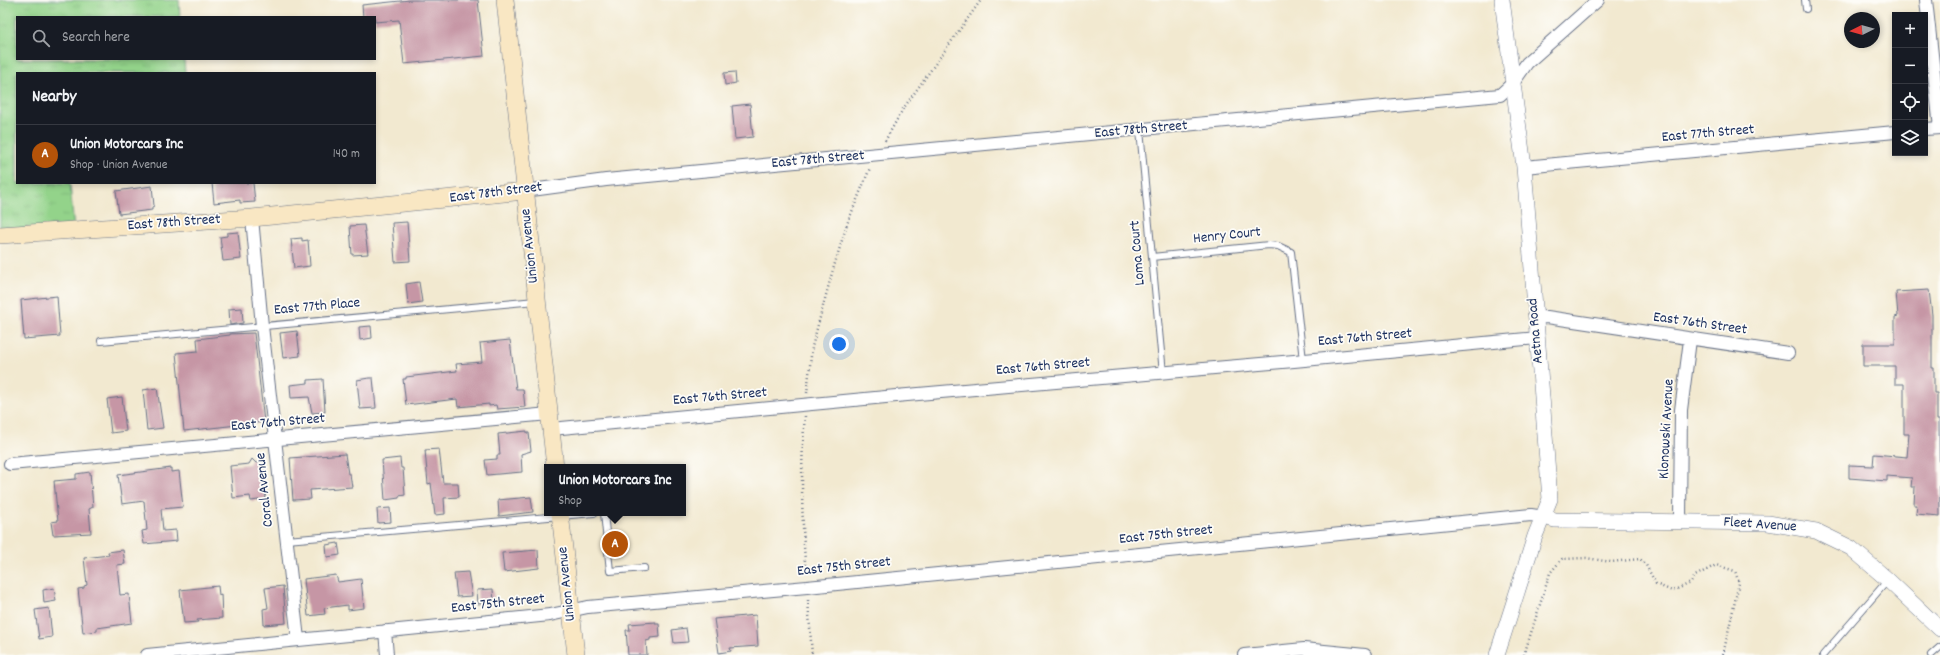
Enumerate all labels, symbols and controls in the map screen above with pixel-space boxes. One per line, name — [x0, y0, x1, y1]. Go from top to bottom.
north arrow — [1844, 12, 1880, 48]
map controls — [1892, 12, 1928, 156]
button: + — [1892, 12, 1928, 48]
search box — [16, 16, 376, 60]
icon: search — [30, 27, 52, 49]
text: Search here — [62, 27, 130, 49]
button: − — [1892, 48, 1928, 84]
button: locate — [1892, 84, 1928, 120]
text: Nearby — [32, 86, 76, 110]
street label: East 78th Street — [1094, 115, 1189, 145]
street label: East 77th Street — [1661, 119, 1756, 149]
button: layers — [1892, 120, 1928, 156]
text: Union Motorcars Inc — [70, 134, 183, 156]
text: A — [41, 145, 49, 164]
text: 140 m — [333, 145, 360, 164]
street label: East 78th Street — [771, 145, 866, 175]
text: Shop · Union Avenue — [70, 156, 167, 175]
street label: East 78th Street — [448, 176, 544, 210]
street label: Union Avenue — [515, 207, 545, 284]
street label: East 78th Street — [127, 209, 222, 237]
street label: Loma Court — [1124, 219, 1152, 286]
street label: Henry Court — [1192, 221, 1262, 250]
street label: East 77th Place — [273, 292, 361, 322]
street label: Aetna Road — [1522, 297, 1550, 365]
street label: East 76th Street — [1652, 307, 1749, 342]
street label: East 76th Street — [1317, 323, 1413, 353]
your location — [829, 334, 849, 354]
street label: East 76th Street — [995, 352, 1091, 382]
street label: Klonowski Avenue — [1653, 378, 1681, 480]
street label: East 76th Street — [672, 382, 768, 412]
street label: East 76th Street — [230, 408, 326, 438]
street label: Coral Avenue — [250, 451, 280, 528]
popup — [544, 464, 686, 516]
text: Union Motorcars Inc — [558, 470, 672, 492]
text: Shop — [558, 492, 582, 511]
street label: Fleet Avenue — [1723, 511, 1798, 539]
street label: East 75th Street — [1118, 519, 1214, 551]
pin: A — [602, 529, 628, 559]
street label: Union Avenue — [552, 545, 582, 622]
street label: East 75th Street — [796, 551, 892, 583]
street label: East 75th Street — [450, 588, 546, 620]

